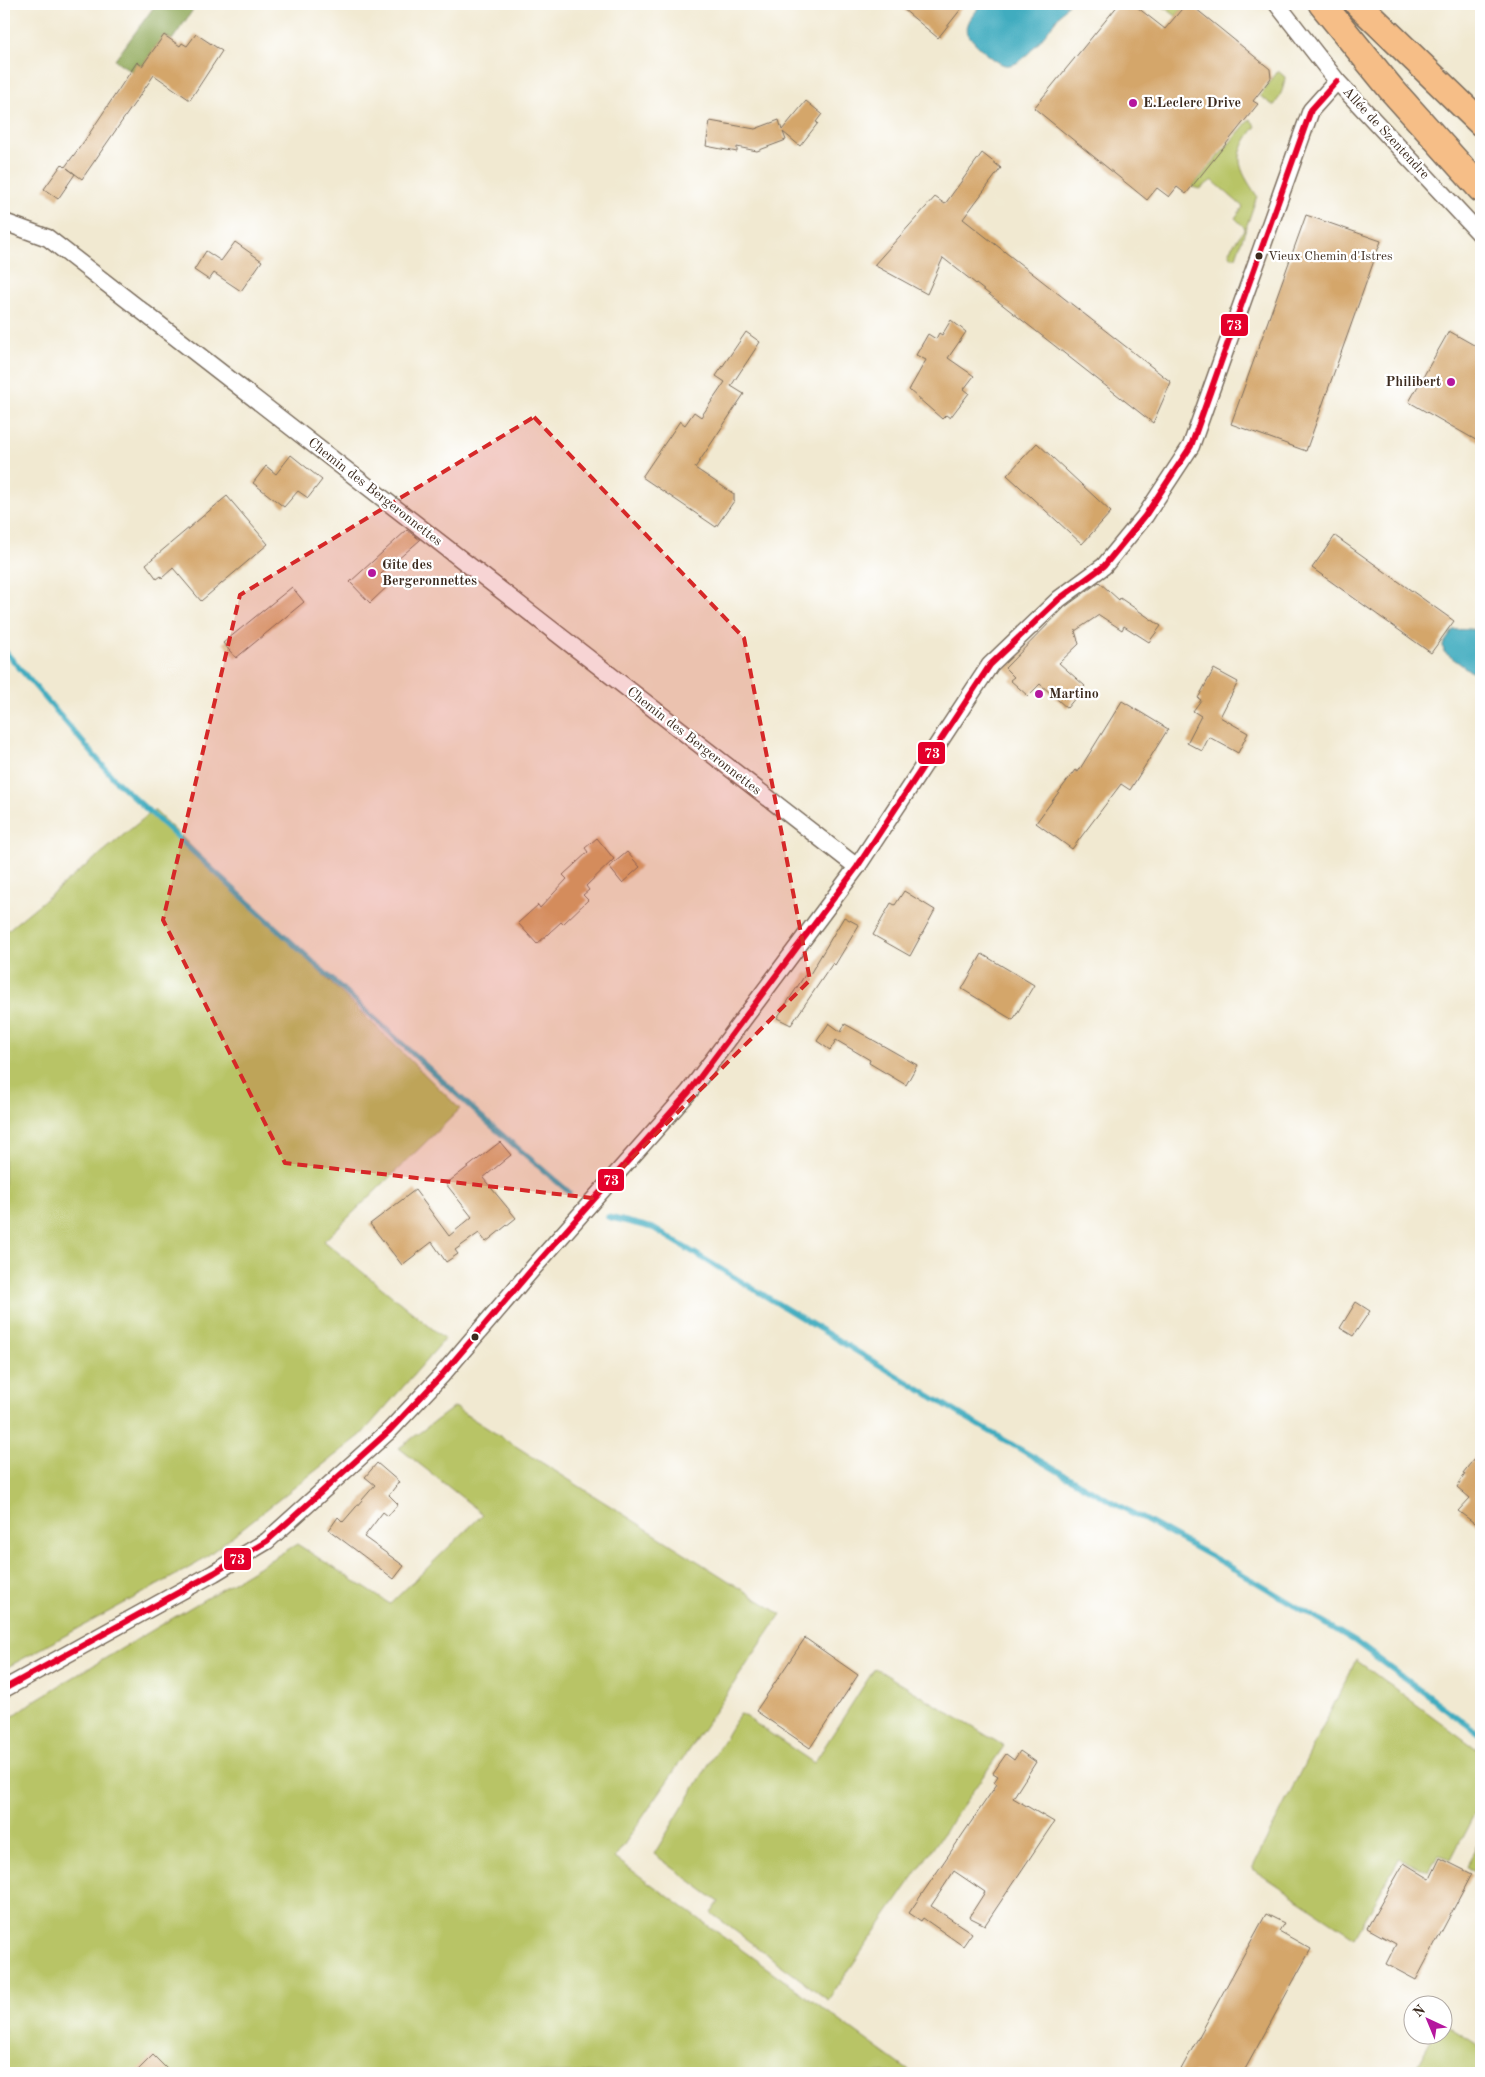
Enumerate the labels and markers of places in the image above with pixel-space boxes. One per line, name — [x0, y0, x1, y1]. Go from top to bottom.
place label: E.Leclerc Drive — [1143, 96, 1241, 110]
marker: E.Leclerc Drive — [1127, 97, 1139, 109]
place label: Vieux Chemin d'Istres — [1268, 250, 1393, 263]
marker: Vieux Chemin d'Istres — [1254, 251, 1264, 261]
place label: Philibert — [1386, 375, 1441, 389]
marker: Philibert — [1445, 376, 1457, 388]
place label: Gîte des Bergeronnettes — [382, 558, 477, 588]
marker: Gîte des Bergeronnettes — [366, 567, 378, 579]
place label: Martino — [1049, 687, 1099, 701]
marker: Martino — [1033, 688, 1045, 700]
unlabelled marker — [470, 1332, 480, 1342]

